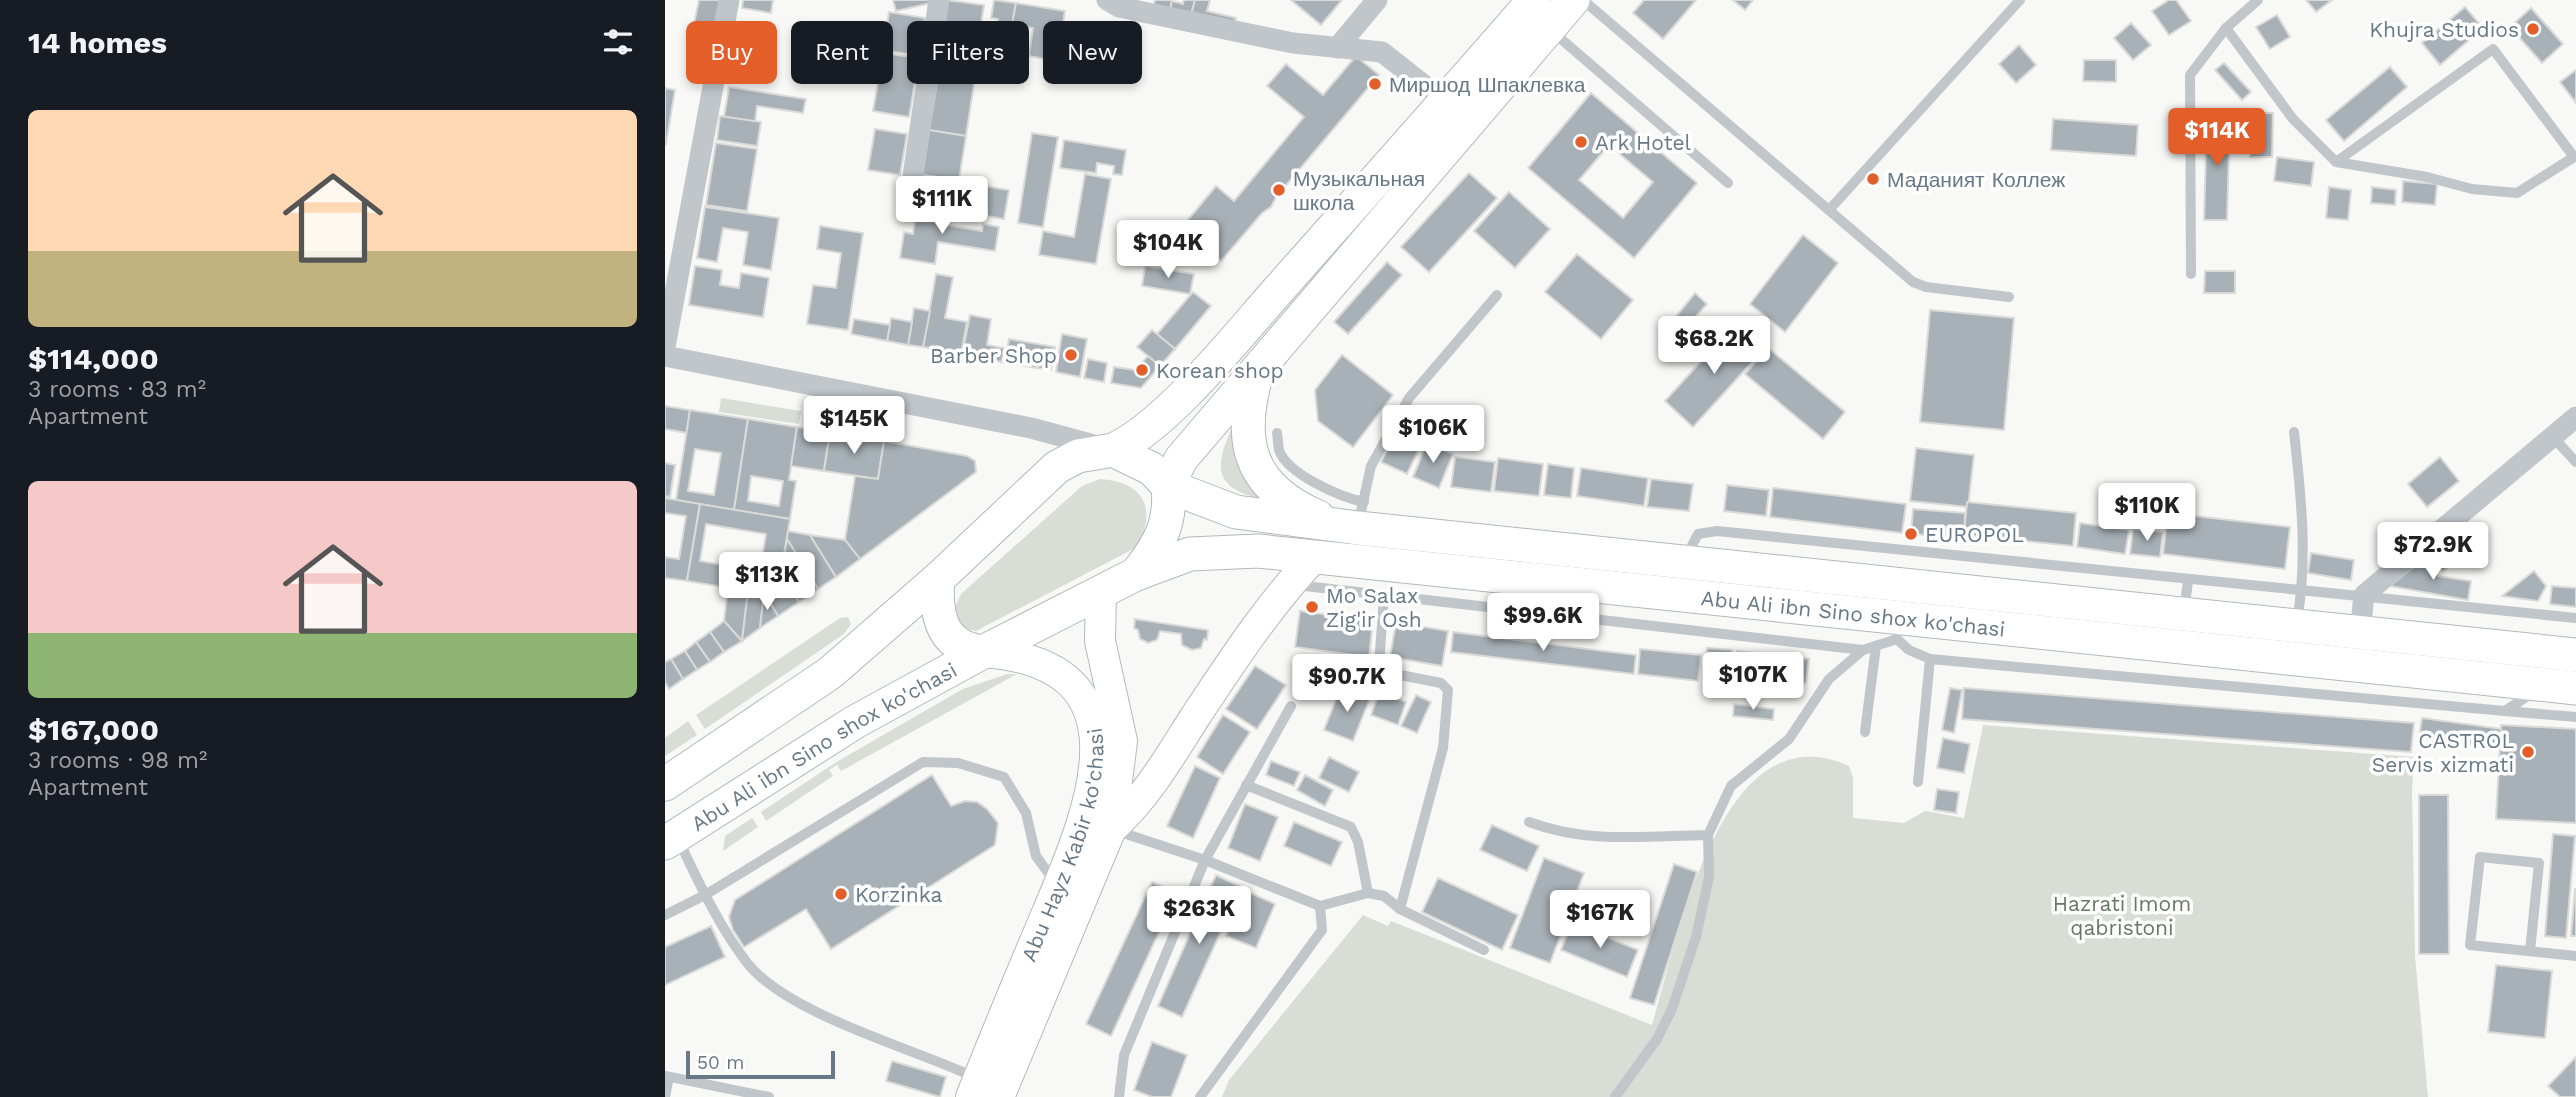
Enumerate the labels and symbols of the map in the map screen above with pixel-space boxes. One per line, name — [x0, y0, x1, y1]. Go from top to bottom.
place label: Khujra Studios — [2369, 17, 2519, 42]
marker: Khujra Studios — [2525, 21, 2541, 37]
place label: Миршод Шпаклевка — [1389, 72, 1586, 97]
marker: Миршод Шпаклевка — [1367, 76, 1383, 92]
pin: $114K — [2168, 108, 2266, 168]
place label: Ark Hotel — [1595, 130, 1692, 155]
marker: Ark Hotel — [1573, 134, 1589, 150]
place label: Музыкальная школа — [1293, 166, 1425, 215]
place label: Маданият Коллеж — [1887, 167, 2065, 192]
marker: Маданият Коллеж — [1865, 171, 1881, 187]
pin: $111K — [893, 176, 991, 236]
marker: Музыкальная школа — [1271, 182, 1287, 198]
pin: $104K — [1119, 220, 1217, 280]
pin: $68.2K — [1657, 316, 1771, 376]
place label: Barber Shop — [930, 343, 1057, 368]
marker: Barber Shop — [1063, 347, 1079, 363]
place label: Korean shop — [1156, 358, 1284, 383]
marker: Korean shop — [1134, 362, 1150, 378]
pin: $145K — [805, 396, 903, 456]
pin: $106K — [1384, 406, 1482, 465]
pin: $110K — [2098, 484, 2196, 543]
place label: EUROPOL — [1925, 522, 2024, 547]
pin: $72.9K — [2376, 522, 2490, 582]
marker: EUROPOL — [1903, 526, 1919, 542]
pin: $113K — [718, 552, 816, 612]
place label: Mo Salax Zig'ir Osh — [1326, 583, 1422, 632]
street label: Abu Ali ibn Sino shox ko'chasi — [1700, 585, 2007, 641]
pin: $99.6K — [1486, 594, 1600, 653]
marker: Mo Salax Zig'ir Osh — [1304, 599, 1320, 615]
pin: $107K — [1704, 652, 1802, 712]
pin: $90.7K — [1290, 654, 1404, 714]
street label: Abu Ali ibn Sino shox ko'chasi — [686, 656, 961, 836]
street label: Abu Hayz Kabir ko'chasi — [1015, 726, 1108, 965]
place label: CASTROL Servis xizmati — [2372, 728, 2514, 777]
marker: CASTROL Servis xizmati — [2520, 744, 2536, 760]
place label: Korzinka — [855, 882, 943, 907]
marker: Korzinka — [833, 886, 849, 902]
pin: $263K — [1150, 886, 1248, 946]
pin: $167K — [1551, 890, 1649, 950]
park label: Hazrati Imom qabristoni — [2053, 891, 2191, 940]
scale bar — [686, 1048, 835, 1080]

